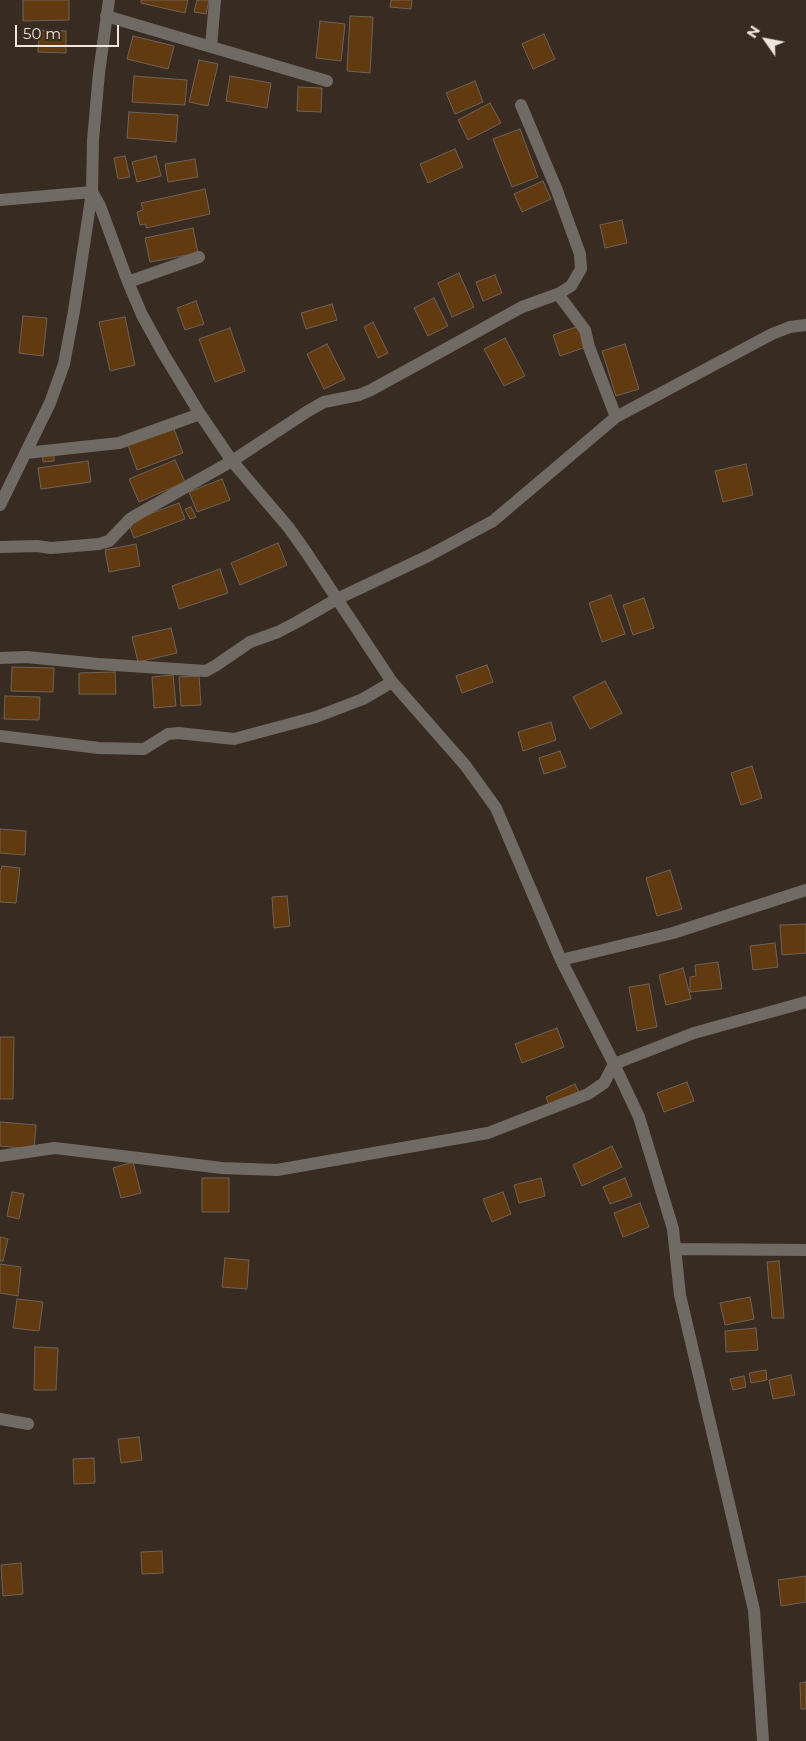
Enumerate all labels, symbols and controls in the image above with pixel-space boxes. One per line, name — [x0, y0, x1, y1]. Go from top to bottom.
scale bar — [18, 15, 121, 47]
north arrow — [741, 15, 791, 65]
text: N — [743, 22, 764, 41]
text: 50 m — [23, 24, 61, 43]

